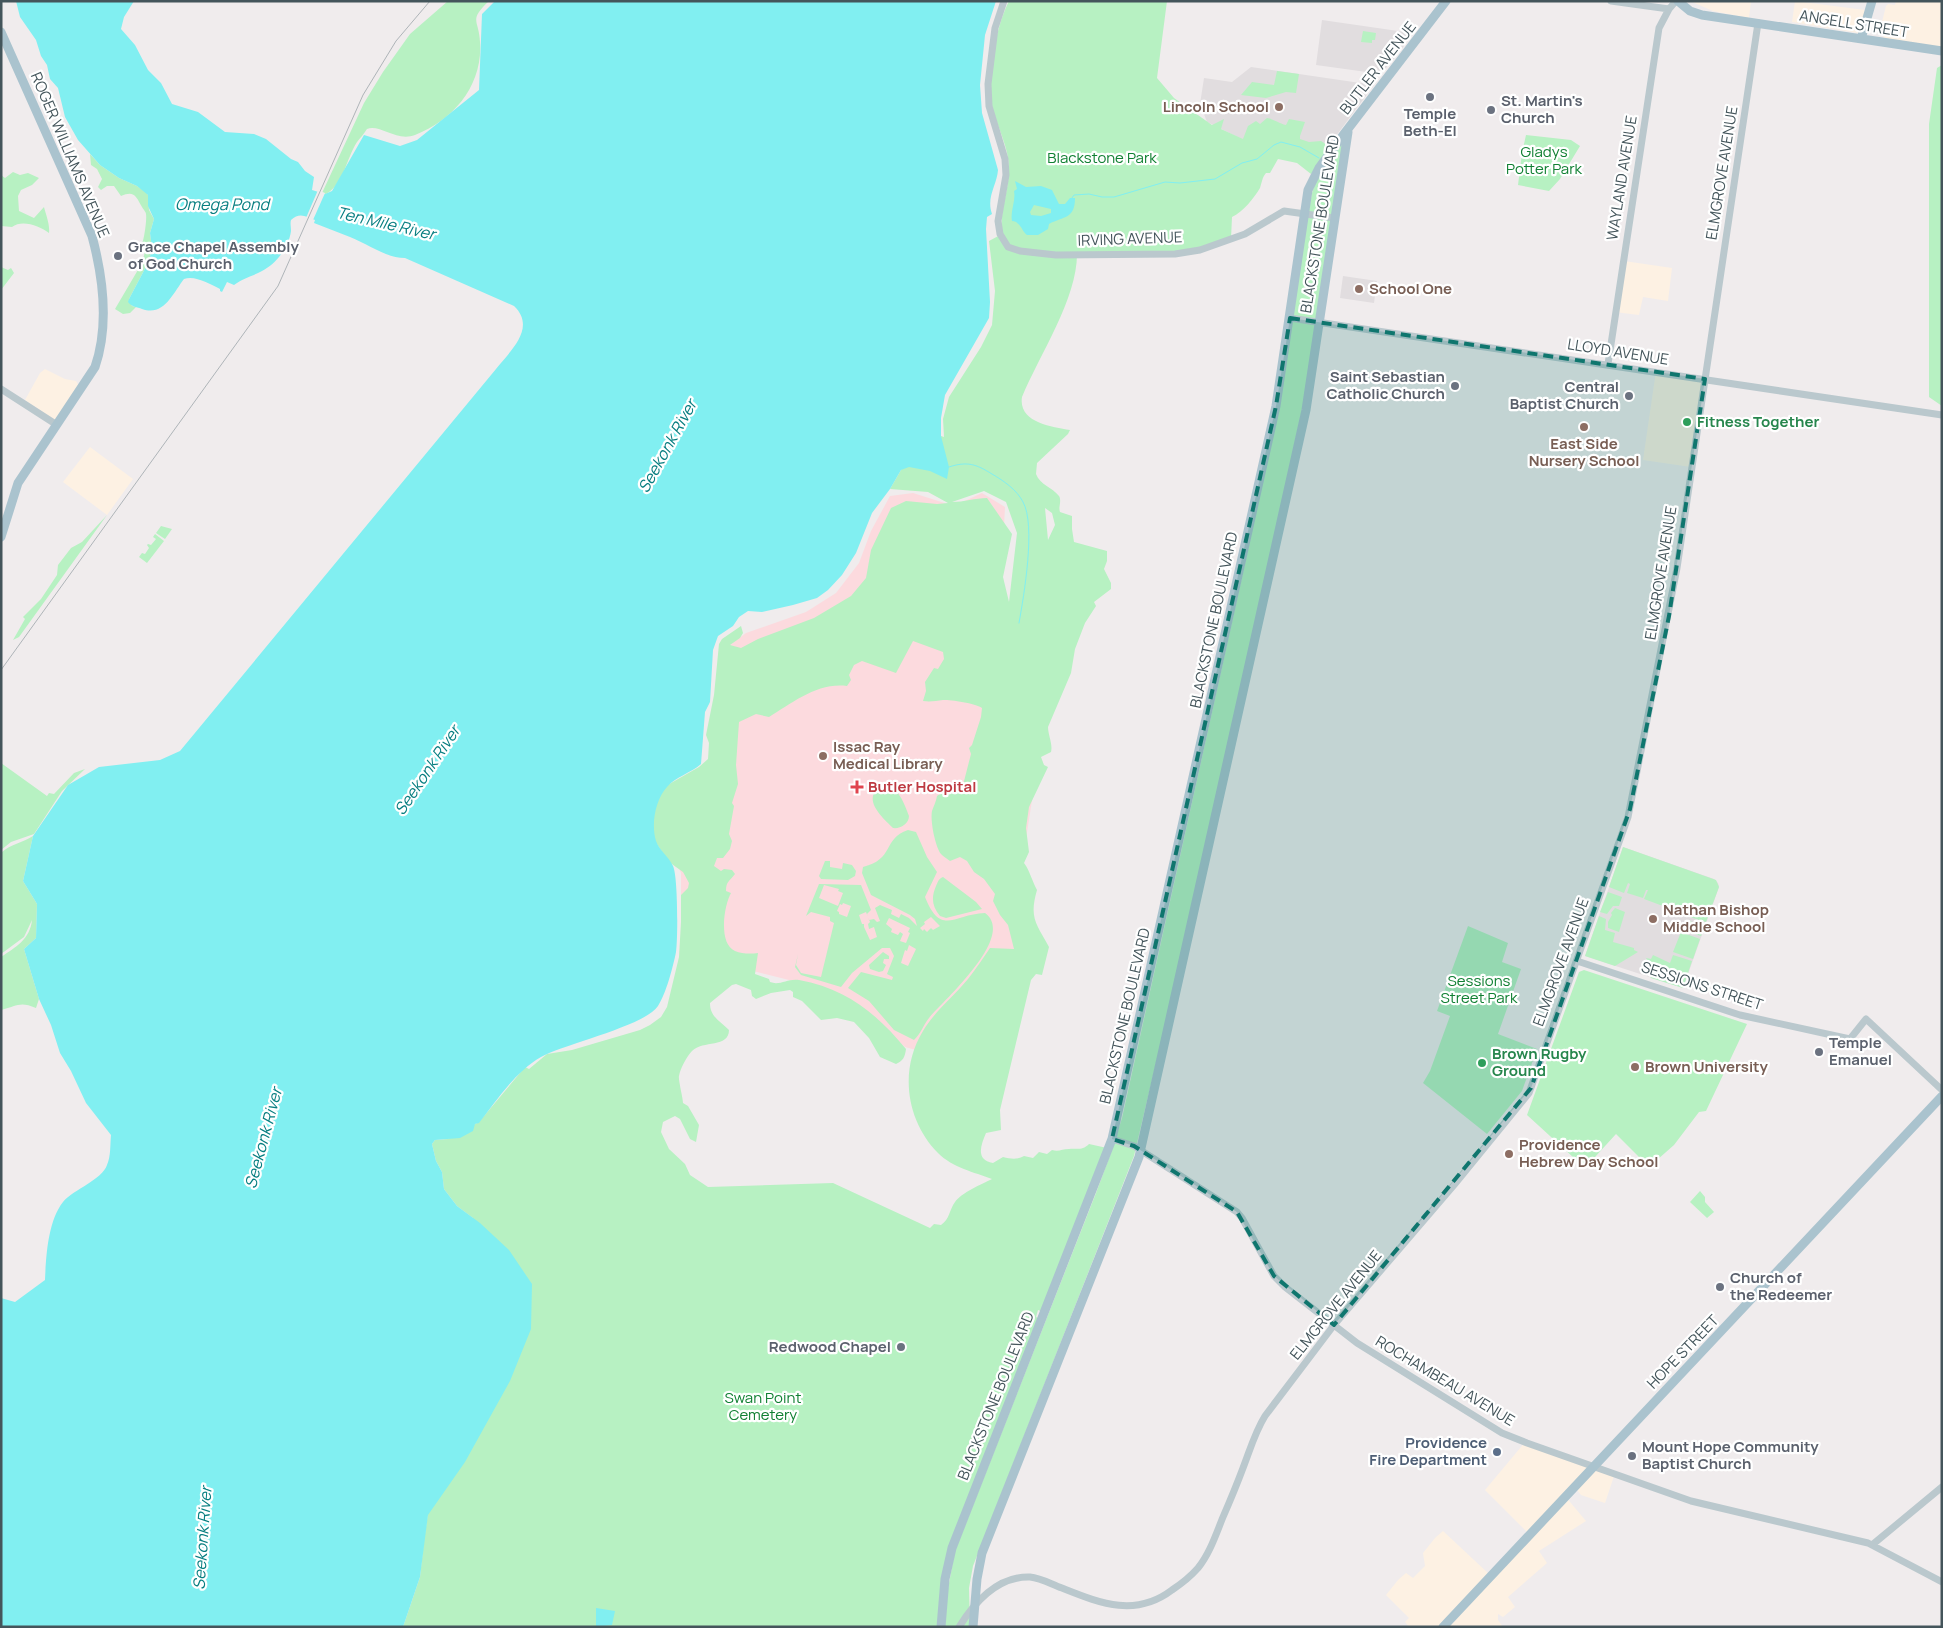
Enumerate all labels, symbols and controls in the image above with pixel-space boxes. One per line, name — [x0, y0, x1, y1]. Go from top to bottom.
street label: ANGELL STREET — [1798, 5, 1910, 43]
street label: BUTLER AVENUE — [1335, 17, 1421, 119]
street label: ROGER WILLIAMS AVENUE — [26, 69, 115, 241]
place label: St. Martin's Church — [1501, 90, 1583, 128]
marker: Temple Beth-El — [1424, 91, 1436, 103]
place label: Lincoln School — [1163, 96, 1269, 117]
marker: Lincoln School — [1273, 101, 1285, 113]
place label: Temple Beth-El — [1403, 103, 1457, 141]
marker: St. Martin's Church — [1485, 104, 1497, 116]
street label: ELMGROVE AVENUE — [1701, 104, 1742, 241]
street label: WAYLAND AVENUE — [1601, 114, 1642, 242]
street label: BLACKSTONE BOULEVARD — [1295, 133, 1344, 314]
park label: Gladys Potter Park — [1506, 141, 1583, 179]
park label: Blackstone Park — [1047, 147, 1157, 168]
water label: Omega Pond — [175, 193, 272, 215]
water label: Ten Mile River — [335, 201, 440, 246]
street label: IRVING AVENUE — [1077, 226, 1183, 251]
place label: Grace Chapel Assembly of God Church — [128, 236, 299, 274]
marker: Grace Chapel Assembly of God Church — [112, 250, 124, 262]
place label: School One — [1369, 278, 1452, 299]
marker: School One — [1353, 283, 1365, 295]
street label: LLOYD AVENUE — [1566, 333, 1670, 370]
place label: Saint Sebastian Catholic Church — [1326, 366, 1445, 404]
place label: Central Baptist Church — [1510, 376, 1619, 414]
marker: Saint Sebastian Catholic Church — [1449, 380, 1461, 392]
marker: Central Baptist Church — [1623, 390, 1635, 402]
water label: Seekonk River — [632, 394, 703, 496]
place label: Fitness Together — [1697, 411, 1819, 432]
marker: Fitness Together — [1681, 416, 1693, 428]
marker: East Side Nursery School — [1578, 421, 1590, 433]
place label: East Side Nursery School — [1529, 433, 1639, 471]
street label: ELMGROVE AVENUE — [1640, 504, 1681, 641]
street label: BLACKSTONE BOULEVARD — [1185, 530, 1242, 710]
water label: Seekonk River — [389, 719, 466, 819]
place label: Issac Ray Medical Library — [833, 736, 943, 774]
marker: Issac Ray Medical Library — [817, 750, 829, 762]
place label: Butler Hospital — [868, 776, 976, 797]
marker: Butler Hospital — [850, 780, 864, 794]
street label: ELMGROVE AVENUE — [1528, 895, 1594, 1029]
place label: Nathan Bishop Middle School — [1663, 899, 1769, 937]
marker: Nathan Bishop Middle School — [1647, 913, 1659, 925]
street label: BLACKSTONE BOULEVARD — [1094, 926, 1155, 1106]
street label: SESSIONS STREET — [1639, 956, 1766, 1015]
park label: Sessions Street Park — [1441, 970, 1518, 1008]
place label: Temple Emanuel — [1829, 1032, 1892, 1070]
place label: Brown Rugby Ground — [1492, 1043, 1587, 1081]
marker: Temple Emanuel — [1813, 1046, 1825, 1058]
place label: Brown University — [1645, 1056, 1768, 1077]
marker: Brown Rugby Ground — [1476, 1057, 1488, 1069]
marker: Brown University — [1629, 1061, 1641, 1073]
water label: Seekonk River — [239, 1083, 288, 1191]
place label: Providence Hebrew Day School — [1519, 1134, 1658, 1172]
marker: Providence Hebrew Day School — [1503, 1148, 1515, 1160]
street label: ELMGROVE AVENUE — [1285, 1246, 1386, 1364]
place label: Church of the Redeemer — [1730, 1267, 1832, 1305]
marker: Church of the Redeemer — [1714, 1281, 1726, 1293]
street label: BLACKSTONE BOULEVARD — [952, 1308, 1039, 1483]
street label: HOPE STREET — [1642, 1310, 1723, 1393]
street label: ROCHAMBEAU AVENUE — [1372, 1331, 1519, 1431]
place label: Redwood Chapel — [769, 1336, 891, 1357]
marker: Redwood Chapel — [895, 1341, 907, 1353]
park label: Swan Point Cemetery — [725, 1387, 801, 1425]
place label: Providence Fire Department — [1369, 1432, 1487, 1470]
place label: Mount Hope Community Baptist Church — [1642, 1436, 1819, 1474]
marker: Providence Fire Department — [1491, 1446, 1503, 1458]
marker: Mount Hope Community Baptist Church — [1626, 1450, 1638, 1462]
water label: Seekonk River — [187, 1484, 217, 1590]

